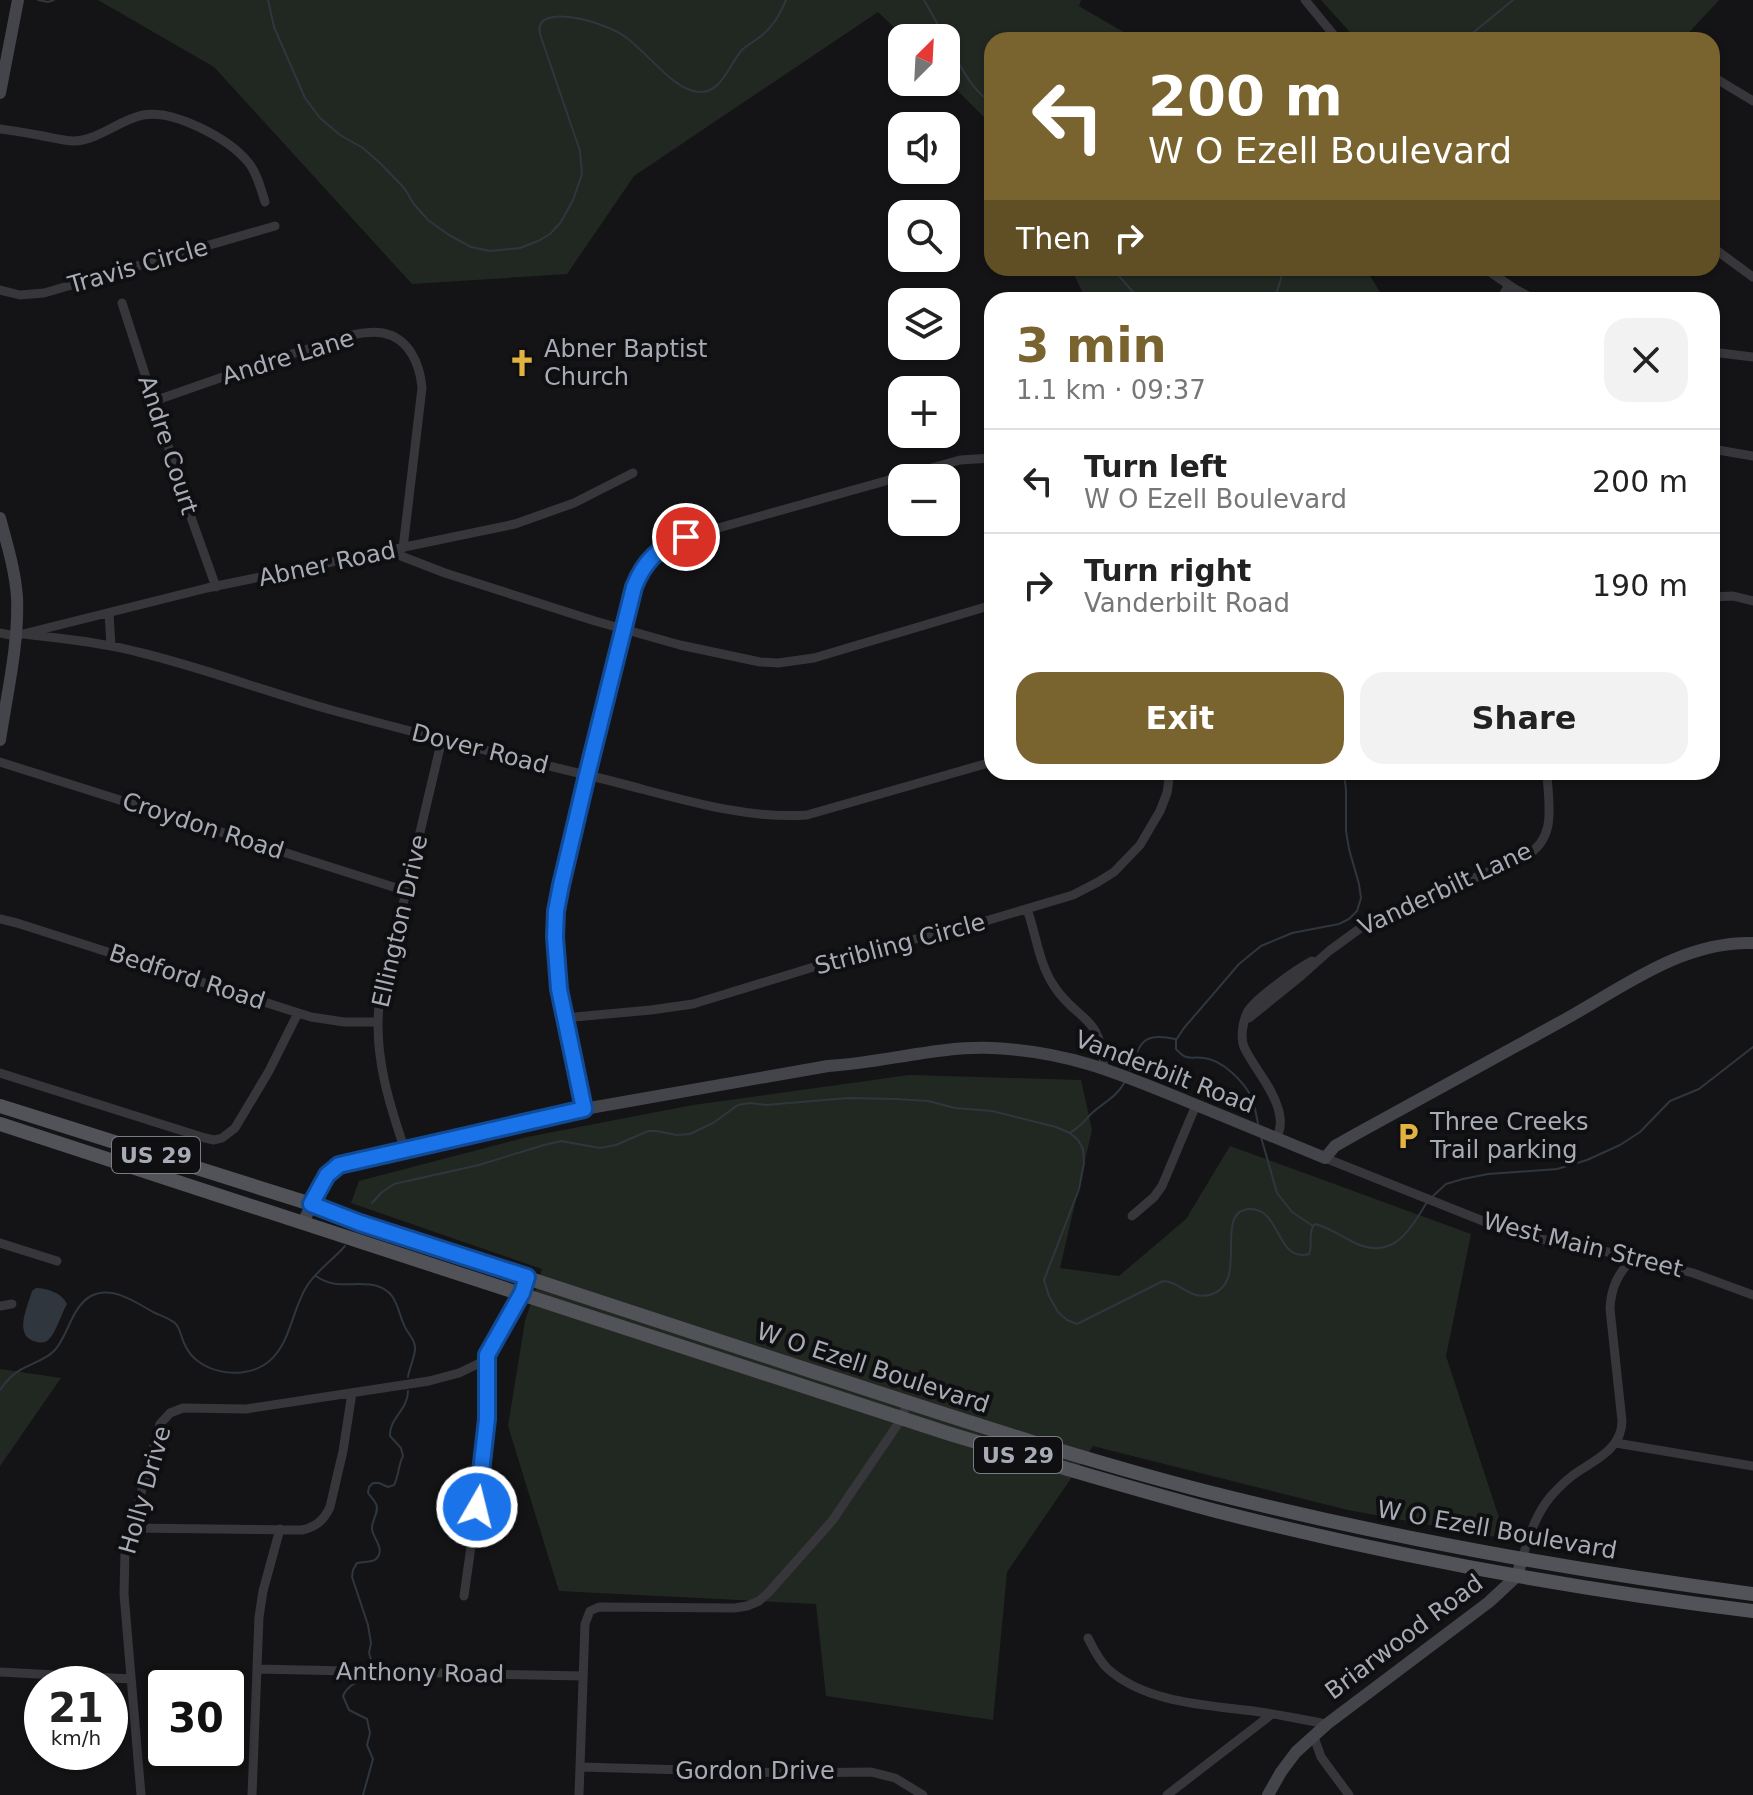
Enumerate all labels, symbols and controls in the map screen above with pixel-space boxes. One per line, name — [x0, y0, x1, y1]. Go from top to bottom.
north arrow — [888, 24, 960, 96]
map controls — [888, 24, 960, 536]
text: 200 m — [1148, 63, 1343, 128]
icon: left — [1016, 64, 1120, 168]
button: sound — [888, 112, 960, 184]
text: W O Ezell Boulevard — [1148, 130, 1512, 171]
button: search — [888, 200, 960, 272]
icon: right — [1107, 216, 1151, 260]
text: Then — [1016, 221, 1091, 256]
street label: Travis Circle — [64, 233, 211, 300]
button: layers — [888, 288, 960, 360]
text: 3 min — [1016, 317, 1167, 373]
button: close — [1604, 318, 1688, 402]
street label: Andre Lane — [219, 324, 357, 390]
place label: Abner Baptist Church — [544, 335, 708, 391]
church icon: Abner Baptist Church — [507, 348, 537, 378]
street label: Andre Court — [132, 372, 204, 518]
text: 1.1 km · 09:37 — [1016, 375, 1206, 405]
button: + — [888, 376, 960, 448]
text: Turn left — [1084, 449, 1227, 484]
icon: left — [1016, 459, 1060, 503]
button: − — [888, 464, 960, 536]
text: 200 m — [1592, 464, 1688, 499]
text: W O Ezell Boulevard — [1084, 484, 1347, 514]
pin — [652, 503, 720, 571]
icon: arrive — [664, 515, 708, 559]
street label: Abner Road — [256, 536, 398, 592]
text: Turn right — [1084, 553, 1251, 588]
icon: right — [1016, 563, 1060, 607]
text: 190 m — [1592, 568, 1688, 603]
text: Vanderbilt Road — [1084, 588, 1290, 618]
button: Exit — [1016, 672, 1344, 764]
button: Share — [1360, 672, 1688, 764]
street label: Dover Road — [409, 718, 551, 780]
street label: Croydon Road — [119, 787, 287, 865]
street label: Ellington Drive — [367, 832, 433, 1010]
street label: Vanderbilt Lane — [1354, 837, 1536, 941]
street label: Stribling Circle — [812, 908, 988, 980]
street label: Bedford Road — [106, 939, 268, 1015]
street label: Vanderbilt Road — [1071, 1025, 1259, 1119]
place label: Three Creeks Trail parking — [1429, 1108, 1588, 1164]
parking icon: Three Creeks Trail parking — [1393, 1121, 1423, 1151]
road number: US 29 — [112, 1137, 200, 1173]
street label: West Main Street — [1480, 1207, 1686, 1283]
street label: W O Ezell Boulevard — [753, 1317, 993, 1419]
street label: Holly Drive — [113, 1423, 177, 1557]
road number: US 29 — [974, 1437, 1062, 1473]
position arrow — [435, 1465, 519, 1549]
street label: W O Ezell Boulevard — [1375, 1495, 1619, 1565]
street label: Briarwood Road — [1320, 1569, 1488, 1705]
street label: Anthony Road — [336, 1658, 504, 1688]
speed limit sign: 30 — [144, 1666, 248, 1770]
text: 21 — [48, 1685, 104, 1731]
text: km/h — [51, 1726, 101, 1750]
street label: Gordon Drive — [675, 1757, 835, 1785]

